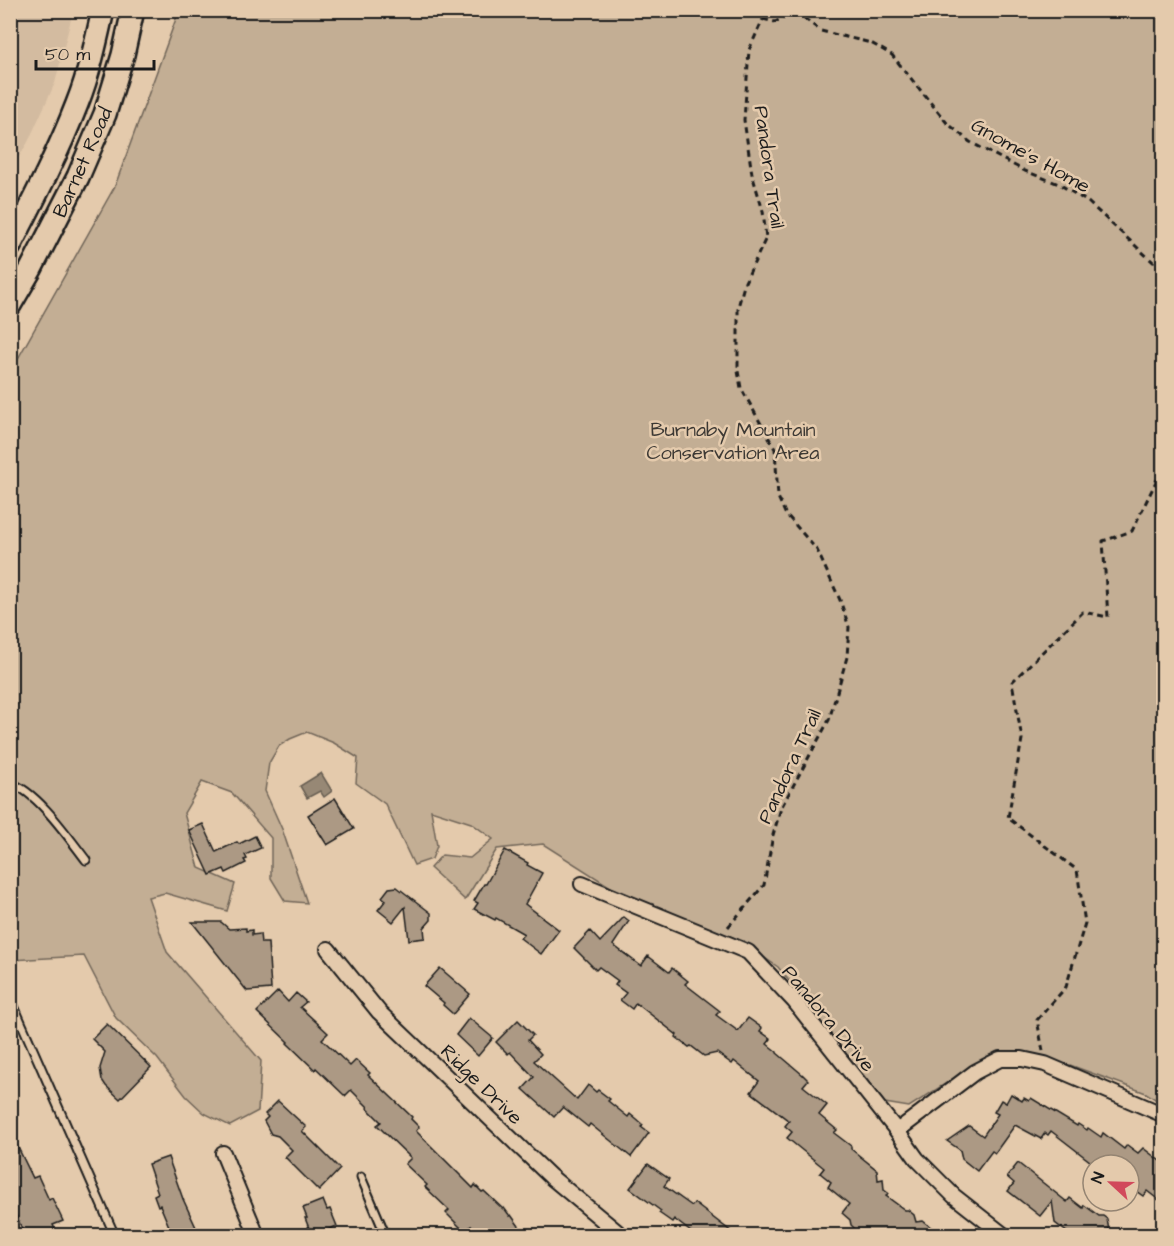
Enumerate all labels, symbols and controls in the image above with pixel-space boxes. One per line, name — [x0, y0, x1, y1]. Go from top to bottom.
scale bar — [36, 33, 154, 71]
text: 50 m — [45, 42, 90, 67]
street label: Barnet Road — [46, 103, 120, 222]
street label: Pandora Trail — [747, 104, 791, 230]
street label: Gnome's Home — [966, 112, 1095, 200]
park label: Burnaby Mountain Conservation Area — [646, 416, 820, 467]
street label: Pandora Trail — [751, 705, 829, 828]
street label: Pandora Drive — [775, 959, 881, 1078]
street label: Ridge Drive — [433, 1038, 529, 1132]
north arrow — [1081, 1153, 1141, 1213]
text: N — [1086, 1169, 1110, 1187]

